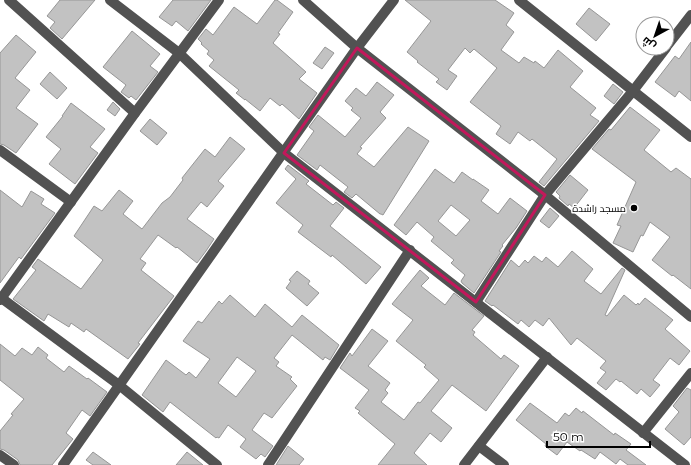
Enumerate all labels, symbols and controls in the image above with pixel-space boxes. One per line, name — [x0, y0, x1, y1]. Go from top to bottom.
north arrow — [635, 16, 675, 56]
text: ش — [639, 34, 658, 54]
place label: مسجد راشدة — [572, 202, 626, 215]
marker: مسجد راشدة — [629, 203, 639, 213]
scale bar — [547, 423, 650, 449]
text: 50 m — [553, 429, 584, 444]

